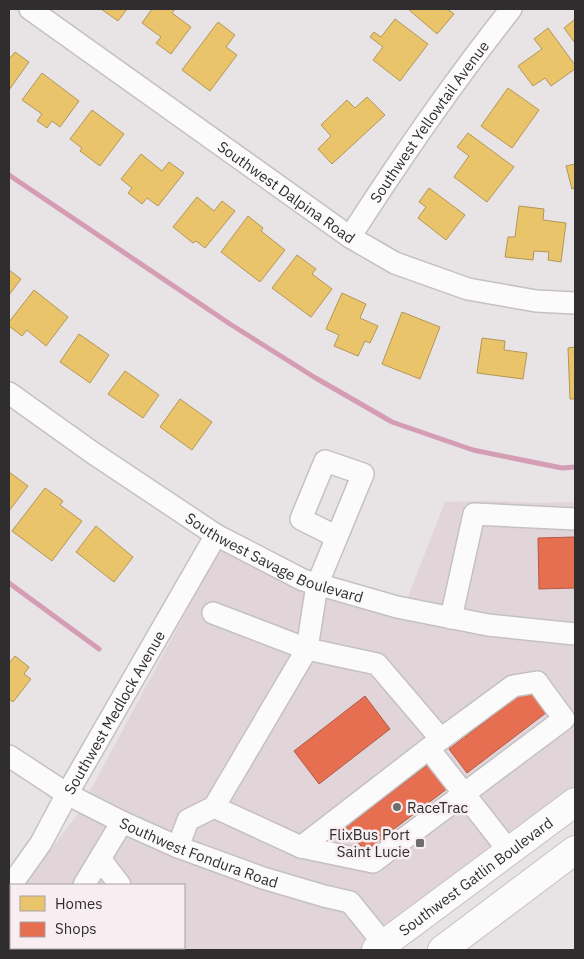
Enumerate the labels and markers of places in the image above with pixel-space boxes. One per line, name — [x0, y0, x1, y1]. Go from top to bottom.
place label: RaceTrac — [407, 798, 468, 817]
marker: RaceTrac — [391, 801, 403, 813]
place label: FlixBus Port Saint Lucie — [329, 825, 410, 861]
marker: FlixBus Port Saint Lucie — [414, 837, 426, 849]

